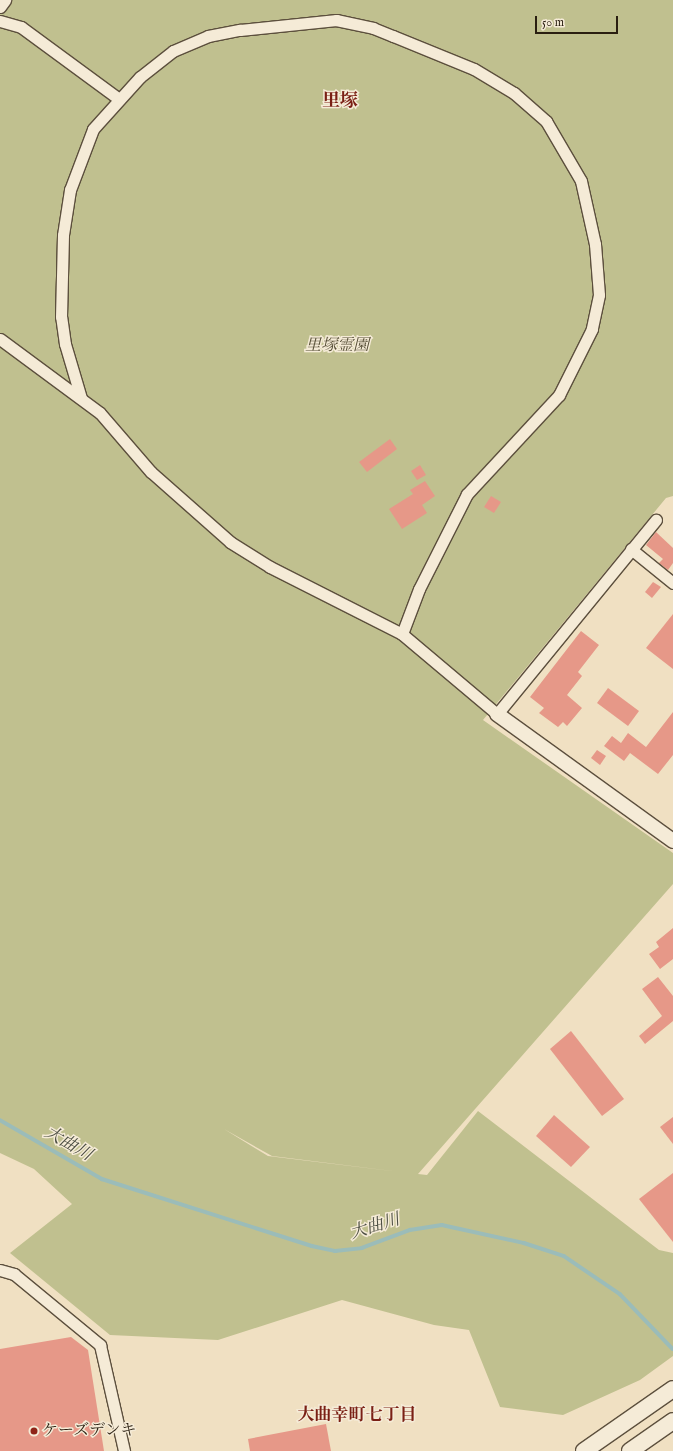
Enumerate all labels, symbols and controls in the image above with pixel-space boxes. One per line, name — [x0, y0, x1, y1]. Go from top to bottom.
scale bar — [537, 8, 620, 34]
text: 50 m — [542, 15, 564, 30]
district label: 里塚 — [322, 91, 358, 113]
park label: 里塚霊園 — [305, 336, 369, 356]
water label: 大曲川 — [41, 1122, 95, 1166]
water label: 大曲川 — [348, 1210, 402, 1244]
district label: 大曲幸町七丁目 — [298, 1406, 416, 1426]
place label: ケーズデンキ — [42, 1421, 138, 1441]
marker: ケーズデンキ — [29, 1426, 39, 1436]

